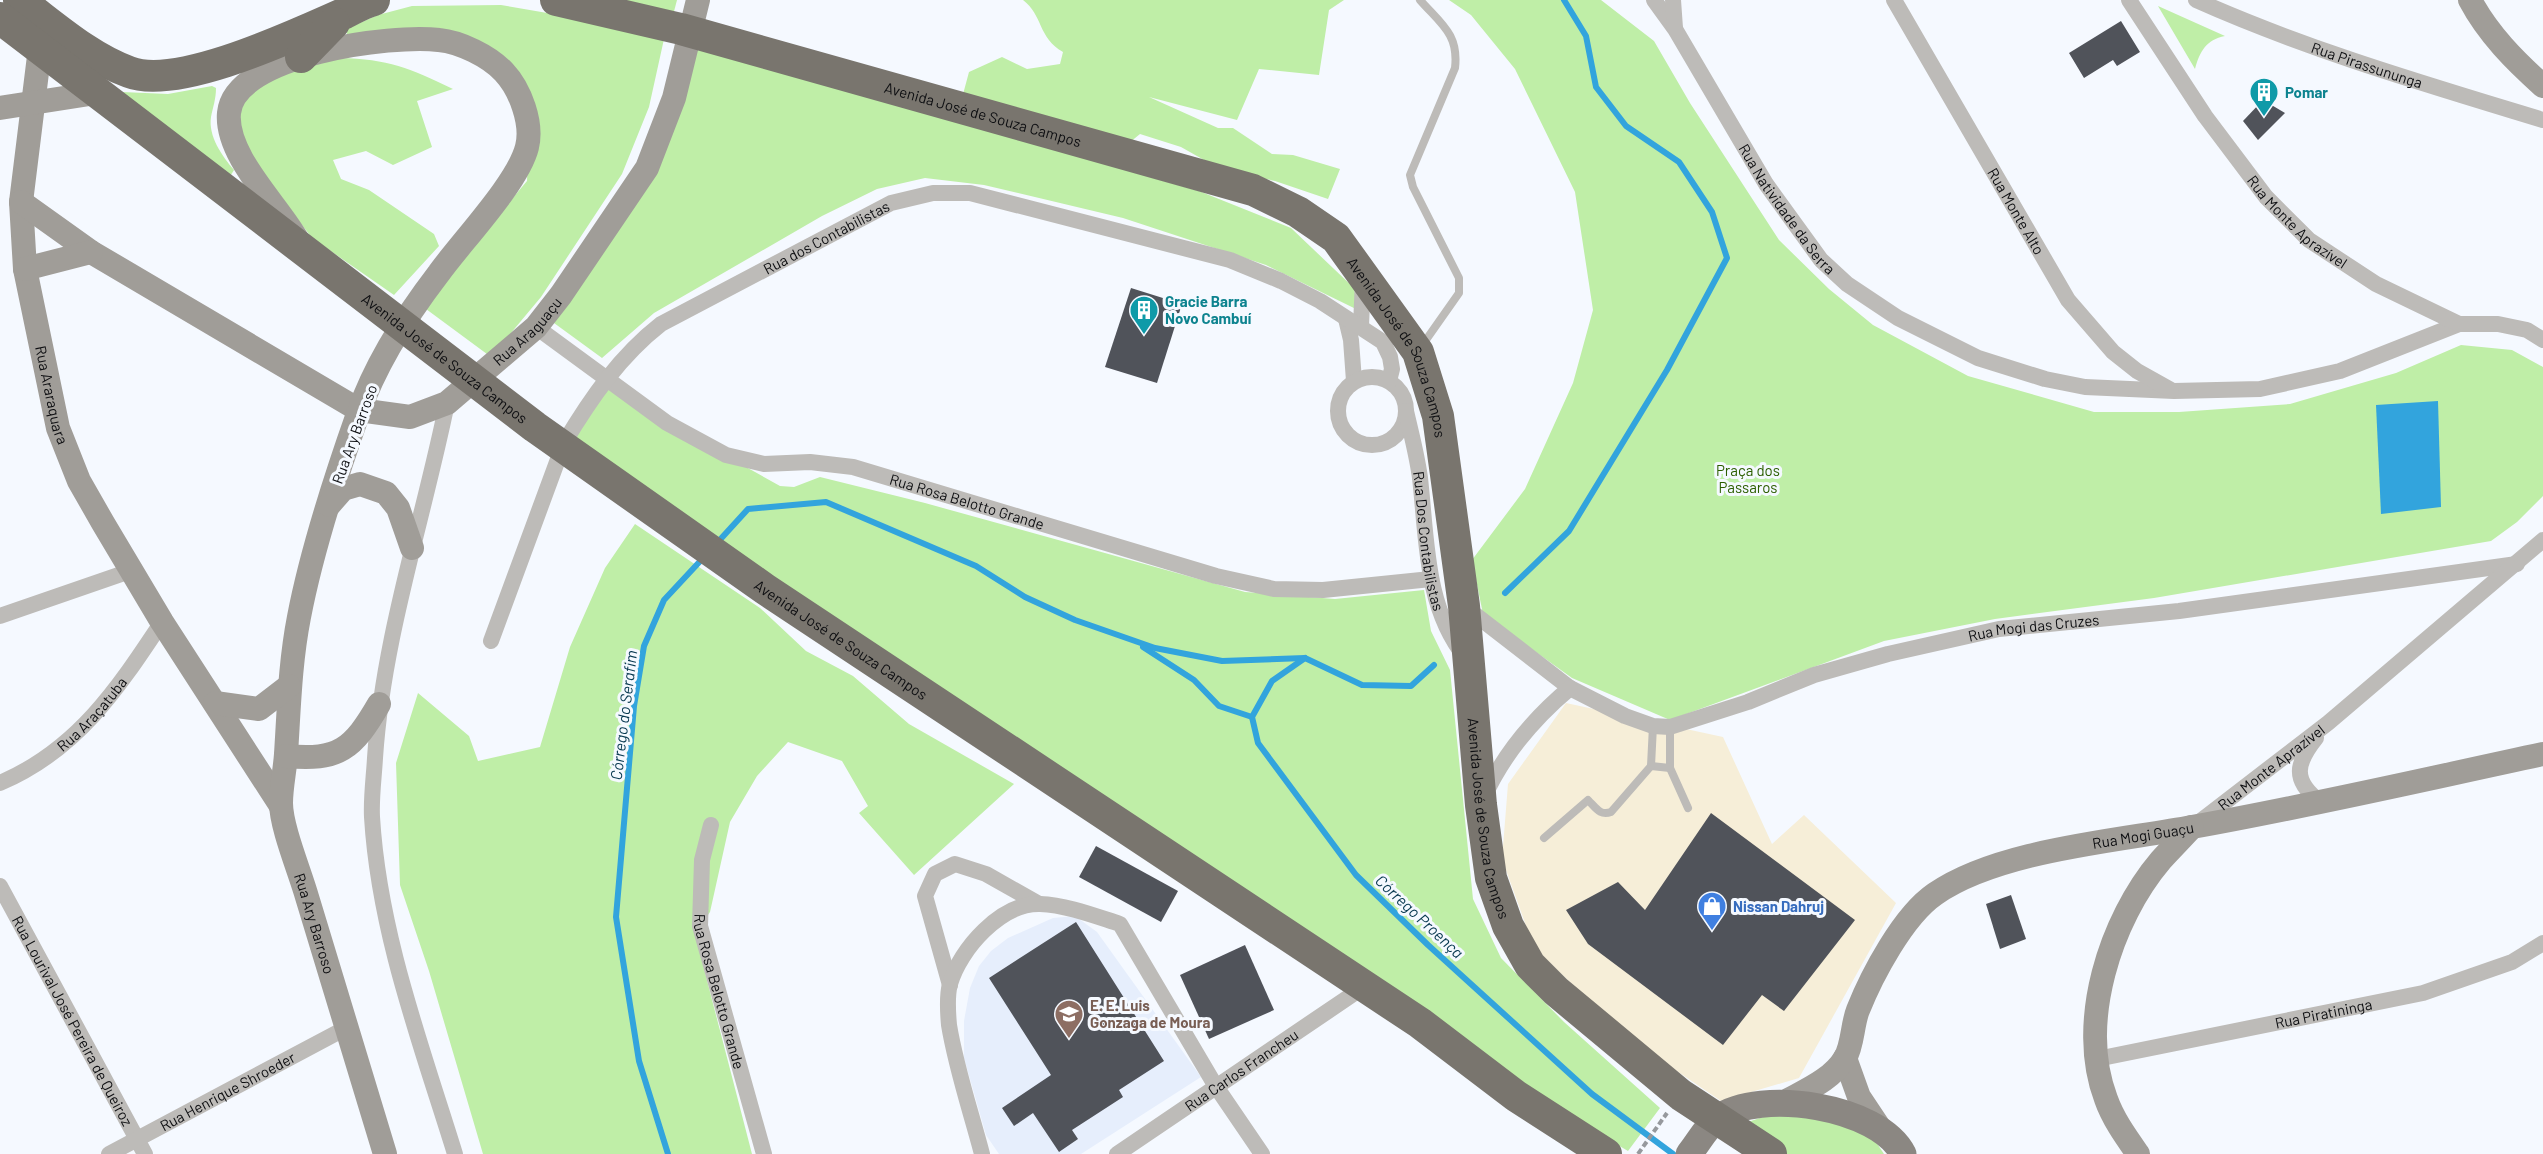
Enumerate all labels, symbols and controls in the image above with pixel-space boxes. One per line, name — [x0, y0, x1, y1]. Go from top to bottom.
street label: Rua Pirassununga — [2309, 38, 2425, 92]
building icon: Pomar — [2248, 76, 2280, 118]
street label: Avenida José de Souza Campos — [882, 78, 1083, 150]
place label: Pomar — [2285, 83, 2328, 101]
street label: Rua Natividade da Serra — [1735, 140, 1839, 278]
street label: Rua Monte Alto — [1984, 165, 2049, 258]
street label: Rua Monte Aprazível — [2244, 172, 2351, 272]
street label: Rua dos Contabilistas — [760, 197, 892, 278]
street label: Avenida José de Souza Campos — [1344, 253, 1450, 439]
street label: Avenida José de Souza Campos — [358, 289, 531, 427]
place label: Gracie Barra Novo Cambuí — [1165, 292, 1252, 327]
street label: Rua Araguaçu — [489, 293, 565, 369]
building icon: Gracie Barra Novo Cambuí — [1128, 294, 1160, 336]
street label: Rua Araraquara — [32, 344, 72, 447]
street label: Rua Ary Barroso — [328, 382, 380, 486]
park label: Praça dos Passaros — [1716, 461, 1780, 496]
street label: Rua Rosa Belotto Grande — [888, 470, 1047, 533]
street label: Rua Dos Contabilistas — [1410, 470, 1448, 613]
street label: Avenida José de Souza Campos — [751, 576, 931, 703]
street label: Rua Mogi das Cruzes — [1966, 610, 2100, 645]
water label: Córrego do Serafim — [606, 649, 640, 781]
street label: Rua Araçatuba — [53, 673, 130, 755]
street label: Avenida José de Souza Campos — [1465, 717, 1514, 921]
street label: Rua Monte Aprazível — [2214, 720, 2328, 814]
street label: Rua Mogi Guaçu — [2091, 818, 2195, 852]
water label: Córrego Proença — [1372, 870, 1468, 962]
street label: Rua Ary Barroso — [291, 871, 339, 976]
shop icon: Nissan Dahruj — [1696, 890, 1728, 932]
place label: Nissan Dahruj — [1733, 897, 1824, 915]
street label: Rua Lourival José Pereira de Queiroz — [9, 912, 137, 1129]
street label: Rua Rosa Belotto Grande — [690, 913, 749, 1071]
street label: Rua Piratininga — [2273, 995, 2374, 1032]
place label: E. E. Luis Gonzaga de Moura — [1090, 996, 1210, 1031]
school or university icon: E. E. Luis Gonzaga de Moura — [1053, 998, 1085, 1040]
street label: Rua Carlos Francheu — [1181, 1025, 1301, 1115]
street label: Rua Henrique Shroeder — [157, 1048, 298, 1134]

